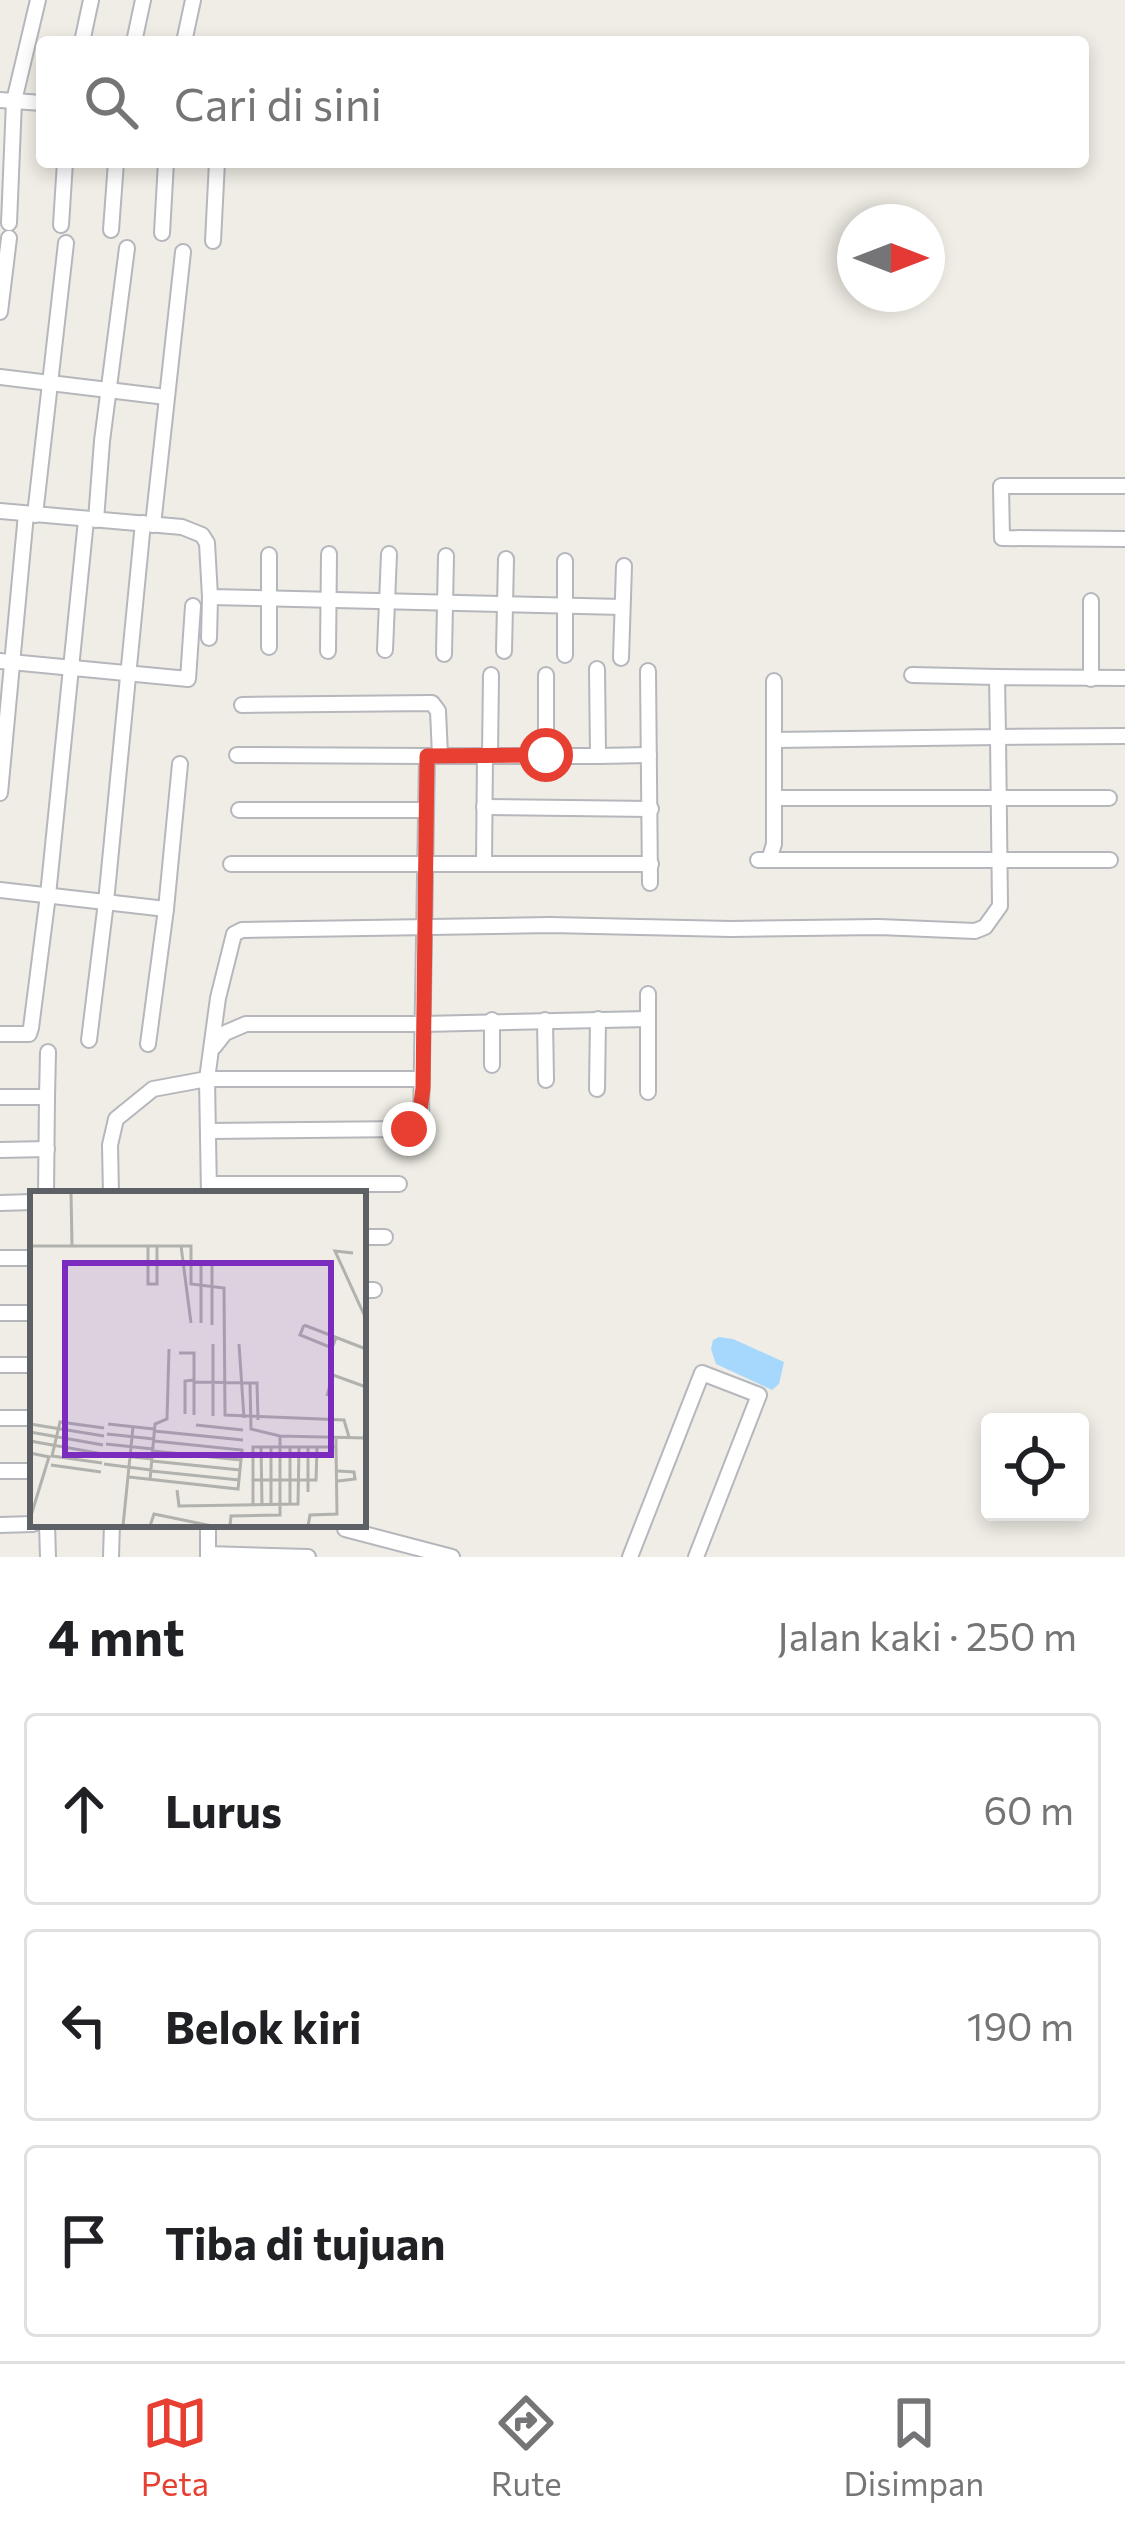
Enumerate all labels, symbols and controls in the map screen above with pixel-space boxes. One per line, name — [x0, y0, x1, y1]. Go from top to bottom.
search box — [36, 36, 1089, 168]
icon: search — [78, 69, 144, 135]
text: Cari di sini — [174, 75, 382, 130]
north arrow — [837, 204, 945, 312]
route start — [519, 728, 573, 782]
route end — [382, 1102, 436, 1156]
inset map — [30, 1191, 366, 1527]
map controls — [981, 1413, 1089, 1521]
button: locate — [981, 1413, 1089, 1521]
text: 4 mnt — [48, 1604, 185, 1667]
text: Jalan kaki · 250 m — [777, 1611, 1077, 1659]
icon: ahead — [51, 1776, 117, 1842]
text: Lurus — [165, 1782, 282, 1837]
text: 60 m — [983, 1785, 1074, 1833]
icon: left — [51, 1992, 117, 2058]
text: Belok kiri — [165, 1998, 362, 2053]
text: 190 m — [967, 2001, 1074, 2049]
icon: arrive — [51, 2208, 117, 2274]
text: Tiba di tujuan — [165, 2214, 446, 2269]
tab: Peta — [141, 2390, 209, 2503]
tab: Rute — [491, 2390, 562, 2503]
tab: Disimpan — [843, 2390, 984, 2503]

